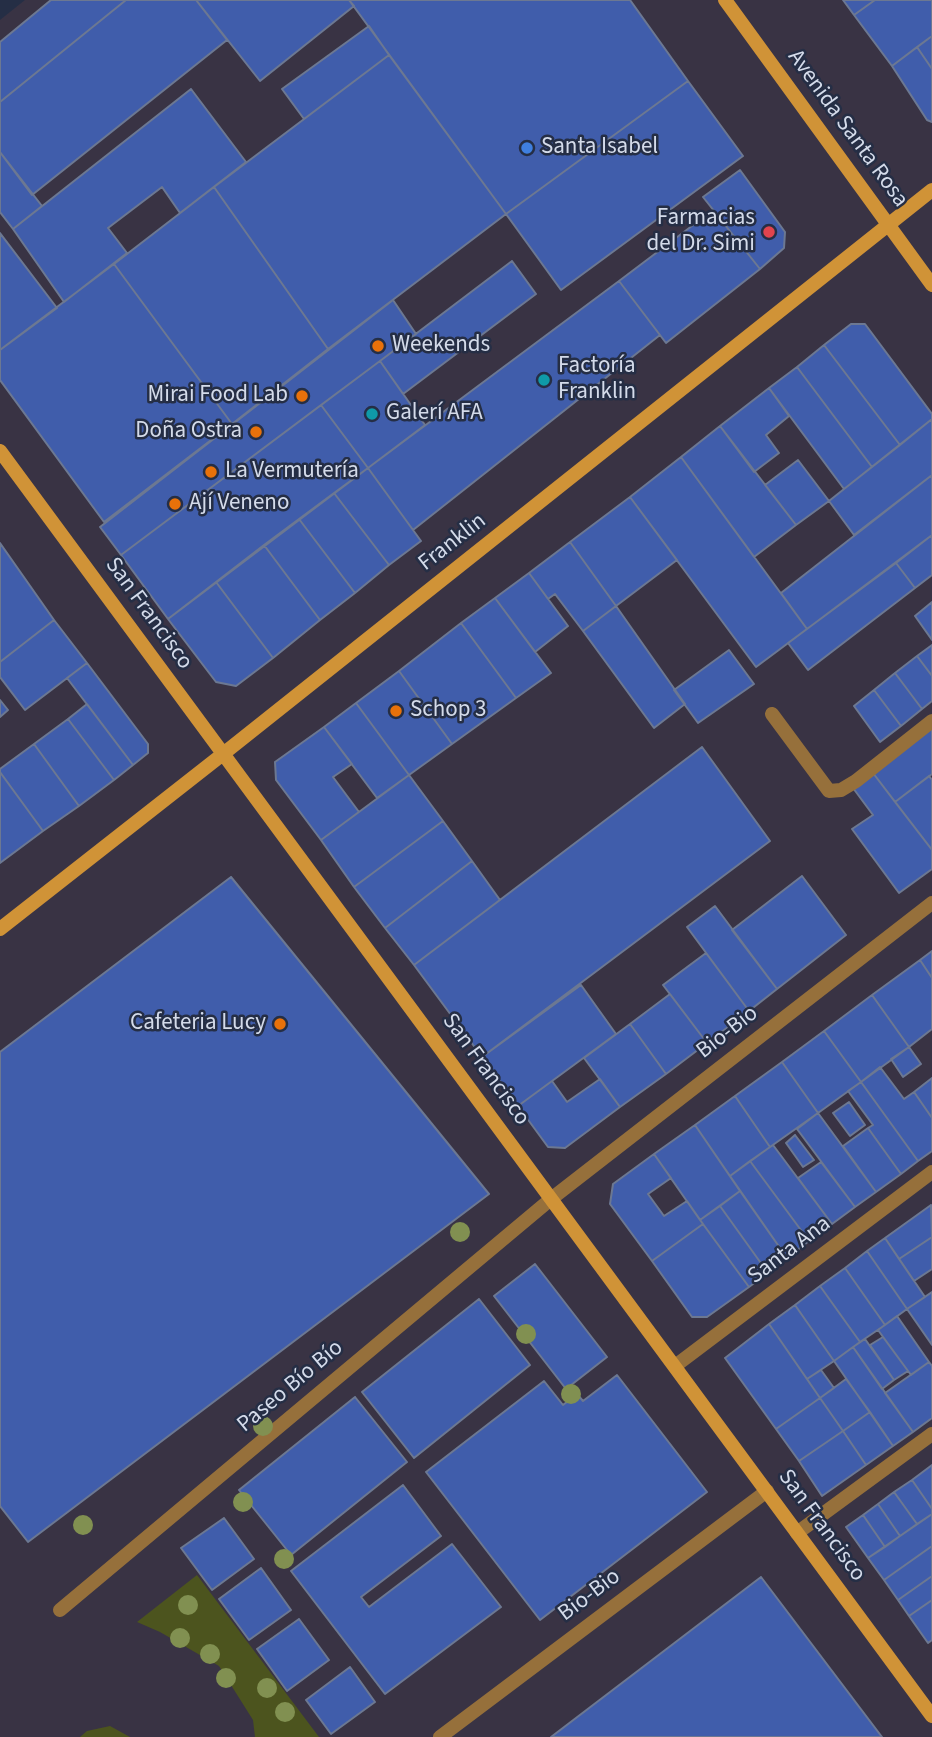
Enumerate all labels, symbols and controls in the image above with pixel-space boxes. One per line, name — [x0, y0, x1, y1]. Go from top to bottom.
street label: Avenida Santa Rosa — [781, 45, 913, 213]
place label: Santa Isabel — [541, 134, 658, 162]
marker: Santa Isabel — [519, 140, 535, 156]
place label: Farmacias del Dr. Simi — [647, 205, 755, 259]
marker: Farmacias del Dr. Simi — [761, 224, 777, 240]
place label: Weekends — [392, 332, 490, 360]
marker: Weekends — [370, 338, 386, 354]
place label: Factoría Franklin — [558, 353, 636, 407]
marker: Factoría Franklin — [536, 372, 552, 388]
place label: Mirai Food Lab — [148, 382, 288, 410]
marker: Mirai Food Lab — [294, 388, 310, 404]
place label: Galerí AFA — [386, 400, 483, 428]
marker: Galerí AFA — [364, 406, 380, 422]
place label: Doña Ostra — [135, 418, 242, 446]
marker: Doña Ostra — [248, 424, 264, 440]
place label: La Vermutería — [225, 458, 359, 486]
marker: La Vermutería — [203, 464, 219, 480]
place label: Ají Veneno — [189, 490, 289, 518]
marker: Ají Veneno — [167, 496, 183, 512]
street label: Franklin — [414, 508, 492, 578]
street label: San Francisco — [98, 553, 198, 675]
place label: Schop 3 — [410, 697, 487, 725]
marker: Schop 3 — [388, 703, 404, 719]
street label: Bio-Bio — [692, 1000, 764, 1066]
street label: San Francisco — [435, 1009, 535, 1131]
place label: Cafeteria Lucy — [130, 1010, 266, 1038]
marker: Cafeteria Lucy — [272, 1016, 288, 1032]
street label: Santa Ana — [743, 1211, 837, 1291]
street label: Paseo Bío Bío — [232, 1335, 350, 1439]
street label: San Francisco — [771, 1465, 871, 1587]
street label: Bio-Bio — [554, 1564, 626, 1628]

